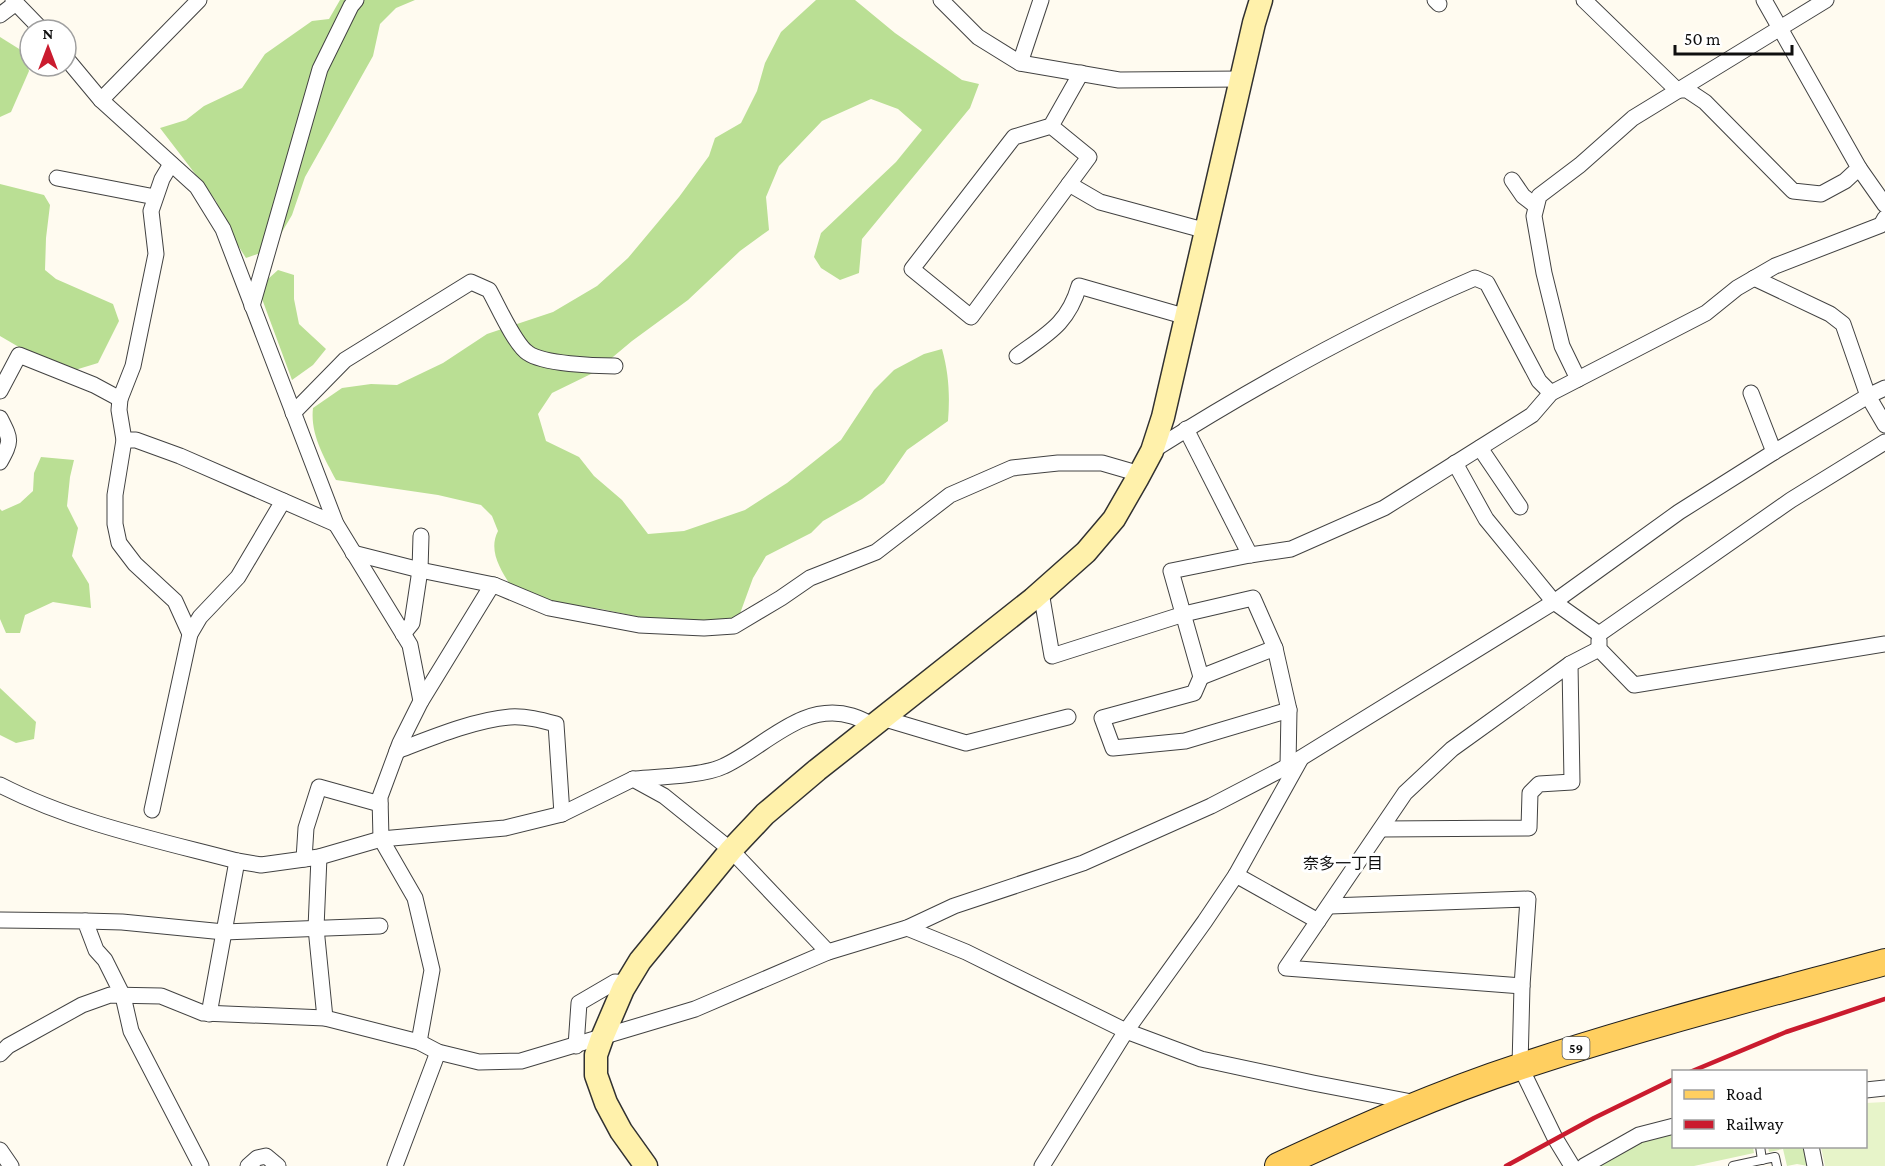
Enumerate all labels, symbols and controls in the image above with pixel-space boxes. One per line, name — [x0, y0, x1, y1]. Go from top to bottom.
north arrow — [18, 18, 78, 78]
scale bar — [1675, 18, 1792, 56]
text: N — [43, 25, 54, 42]
text: 50 m — [1684, 29, 1721, 49]
district label: 奈多一丁目 — [1303, 855, 1383, 872]
road number: 59 — [1562, 1037, 1590, 1059]
legend — [1672, 1070, 1867, 1148]
text: Road — [1726, 1084, 1763, 1104]
text: Railway — [1726, 1114, 1784, 1134]

